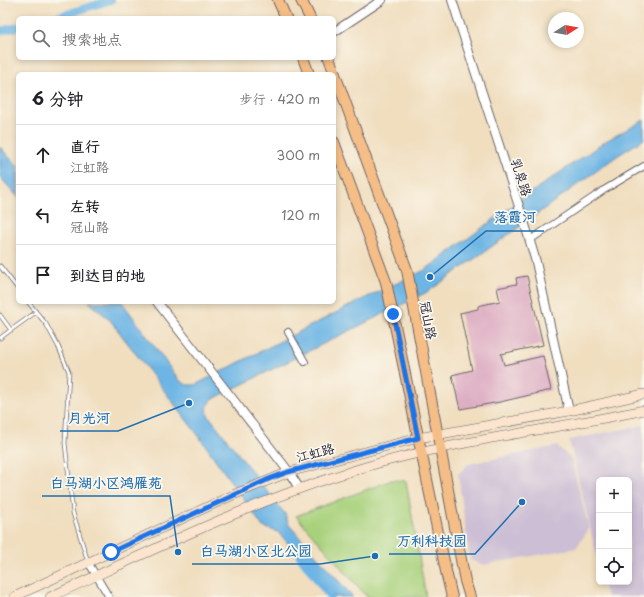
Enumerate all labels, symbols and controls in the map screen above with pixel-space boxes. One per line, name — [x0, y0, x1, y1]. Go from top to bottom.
north arrow — [548, 12, 584, 48]
search box — [16, 16, 336, 60]
icon: search — [30, 27, 52, 49]
text: 搜索地点 — [62, 27, 122, 50]
text: 6 分钟 — [32, 85, 83, 111]
text: 步行 · 420 m — [240, 89, 320, 108]
text: 直行 — [70, 134, 100, 157]
icon: ahead — [32, 144, 54, 166]
text: 300 m — [276, 145, 320, 164]
street label: 乳泉路 — [507, 156, 537, 198]
text: 江虹路 — [70, 157, 109, 176]
text: 左转 — [70, 194, 100, 217]
icon: left — [32, 204, 54, 226]
text: 120 m — [281, 205, 320, 224]
callout: 落霞河 — [486, 205, 544, 231]
text: 落霞河 — [494, 206, 536, 227]
text: 冠山路 — [70, 217, 109, 236]
text: 到达目的地 — [70, 263, 145, 286]
icon: arrive — [32, 264, 54, 286]
street label: 冠山路 — [416, 299, 442, 341]
route end — [384, 305, 402, 323]
callout: 月光河 — [60, 405, 118, 431]
text: 月光河 — [68, 407, 110, 428]
street label: 江虹路 — [294, 438, 336, 466]
callout: 白马湖小区鸿雁苑 — [42, 470, 170, 496]
text: 白马湖小区鸿雁苑 — [50, 472, 162, 493]
map controls — [596, 477, 632, 585]
button: + — [596, 477, 632, 513]
button: − — [596, 513, 632, 549]
callout: 万利科技园 — [389, 528, 475, 554]
text: 万利科技园 — [397, 530, 467, 551]
callout: 白马湖小区北公园 — [192, 538, 320, 564]
text: 白马湖小区北公园 — [200, 540, 312, 561]
route start — [102, 543, 120, 561]
button: locate — [596, 549, 632, 585]

